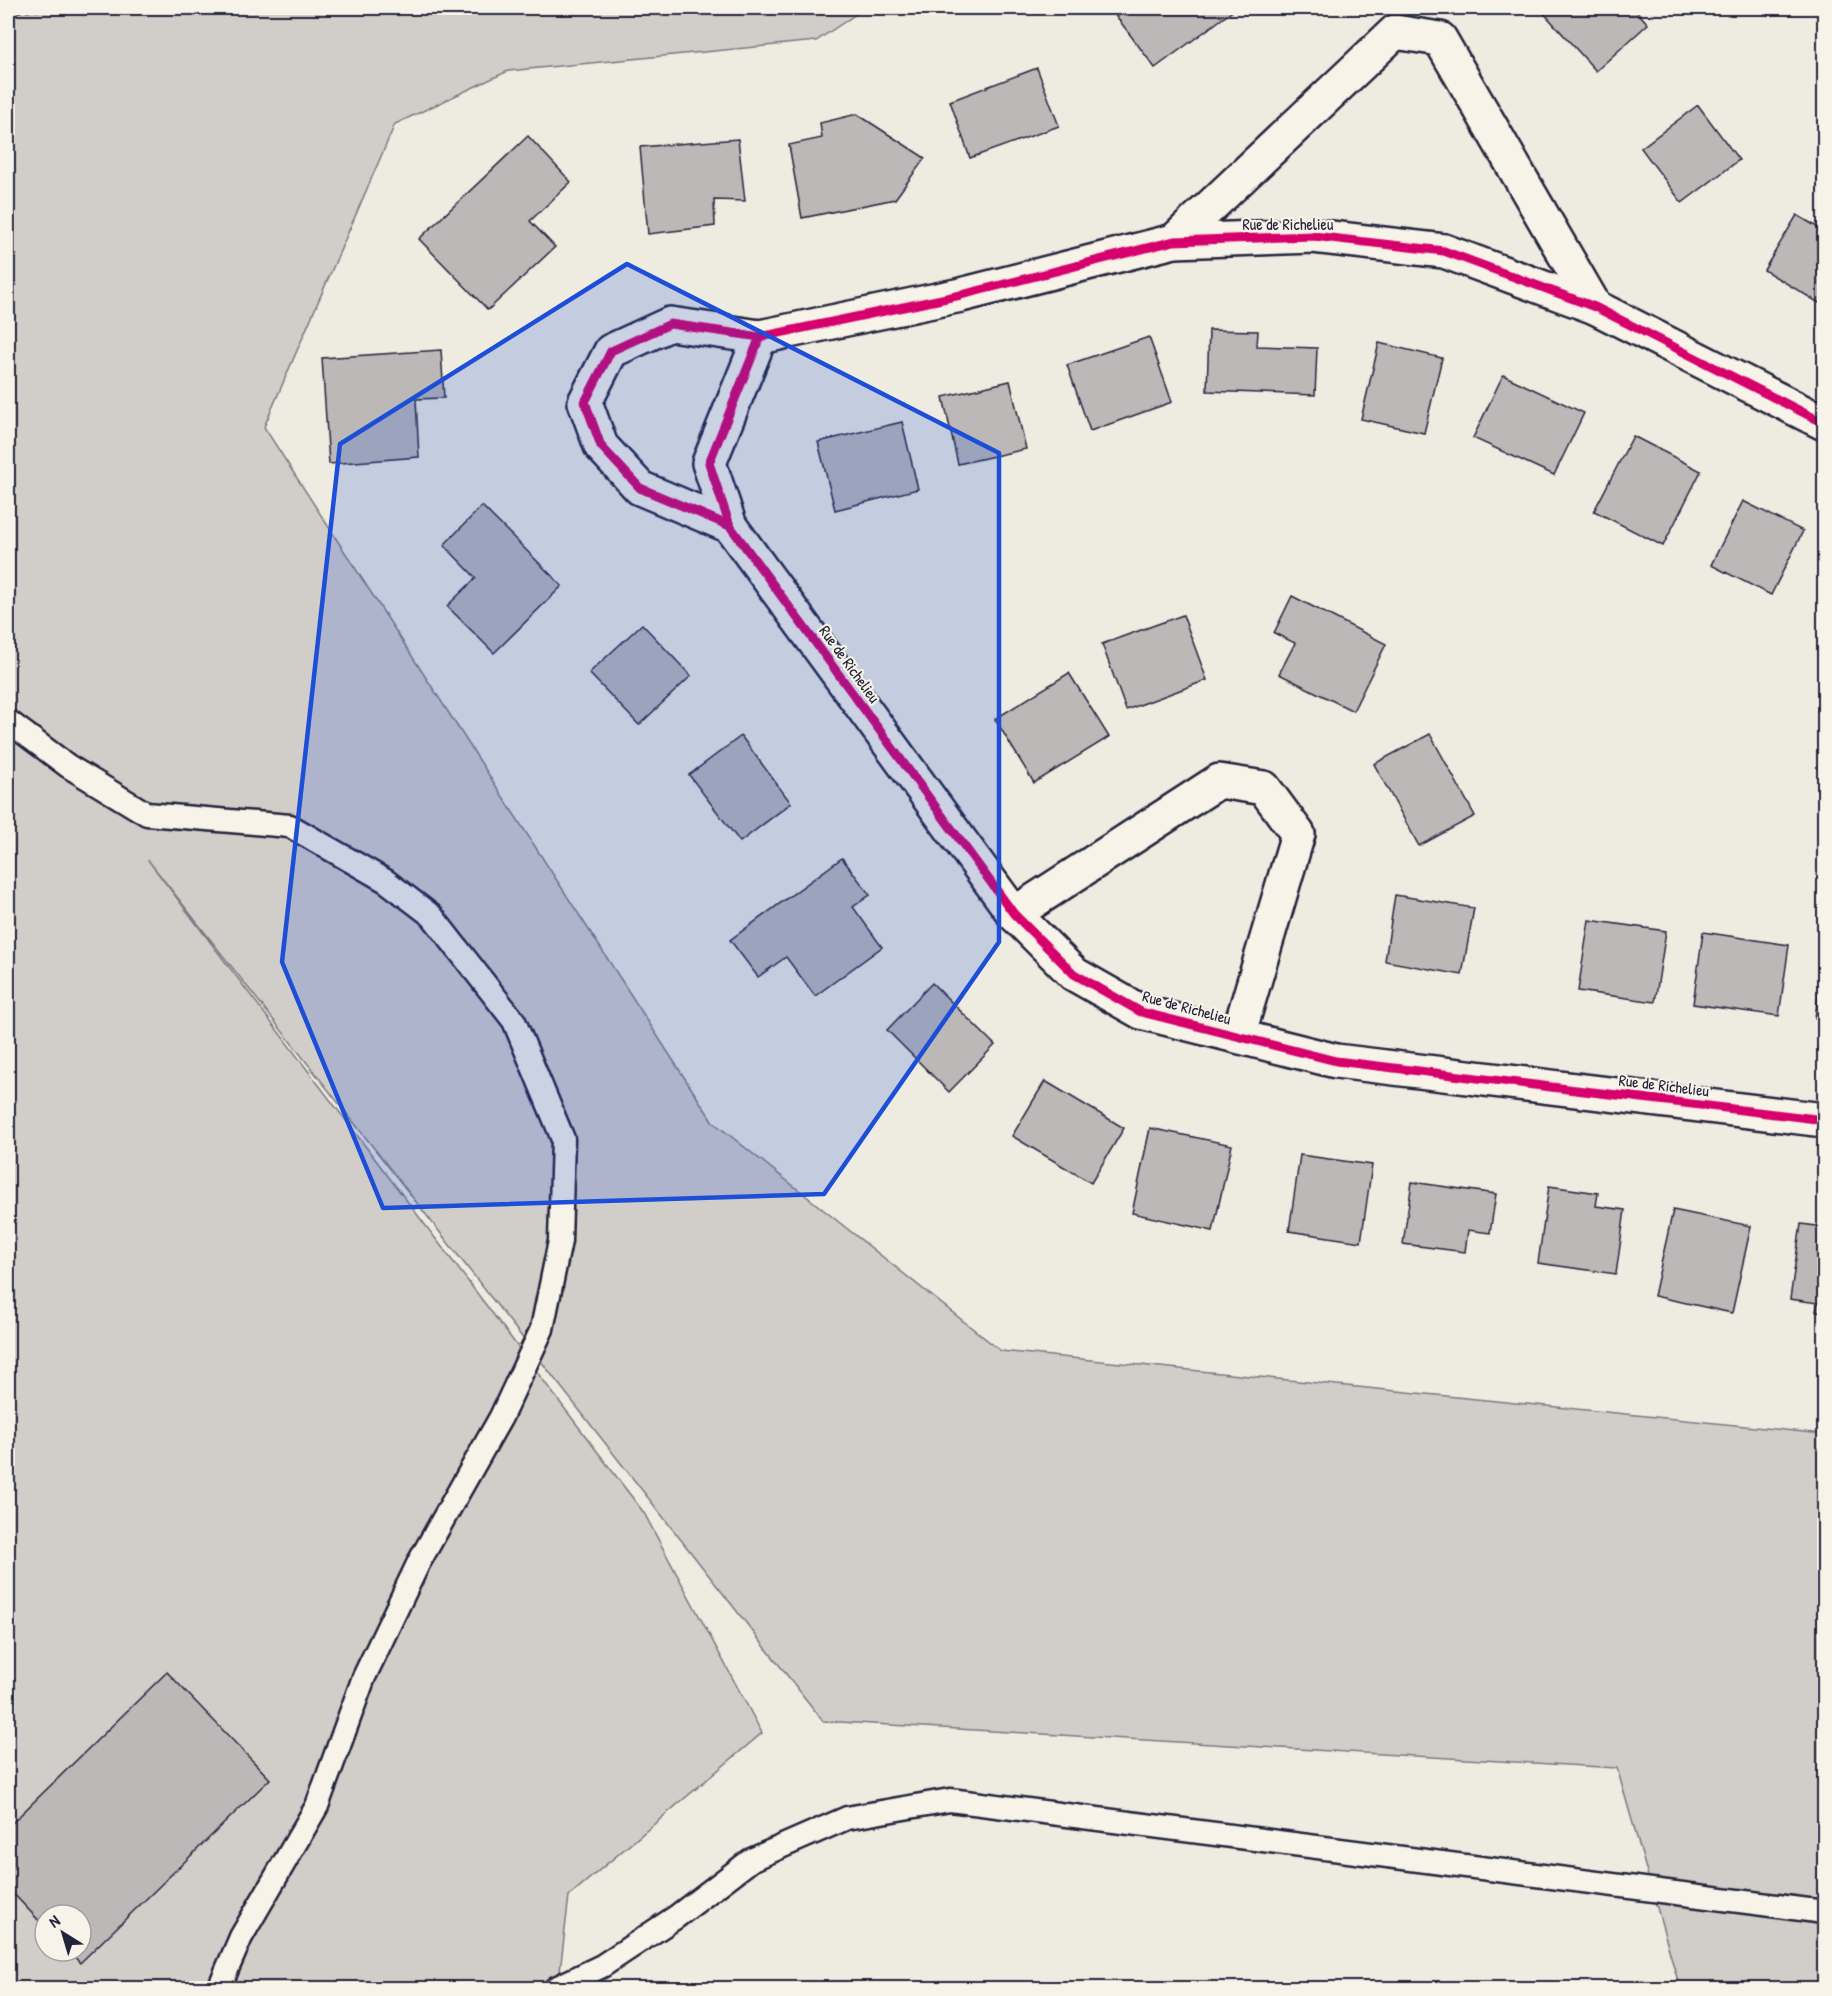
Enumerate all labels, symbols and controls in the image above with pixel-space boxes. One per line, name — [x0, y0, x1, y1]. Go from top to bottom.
street label: Rue de Richelieu — [1243, 213, 1334, 235]
street label: Rue de Richelieu — [814, 621, 886, 708]
street label: Rue de Richelieu — [1140, 985, 1234, 1030]
street label: Rue de Richelieu — [1618, 1069, 1711, 1102]
north arrow — [33, 1903, 93, 1963]
text: N — [44, 1909, 64, 1932]

